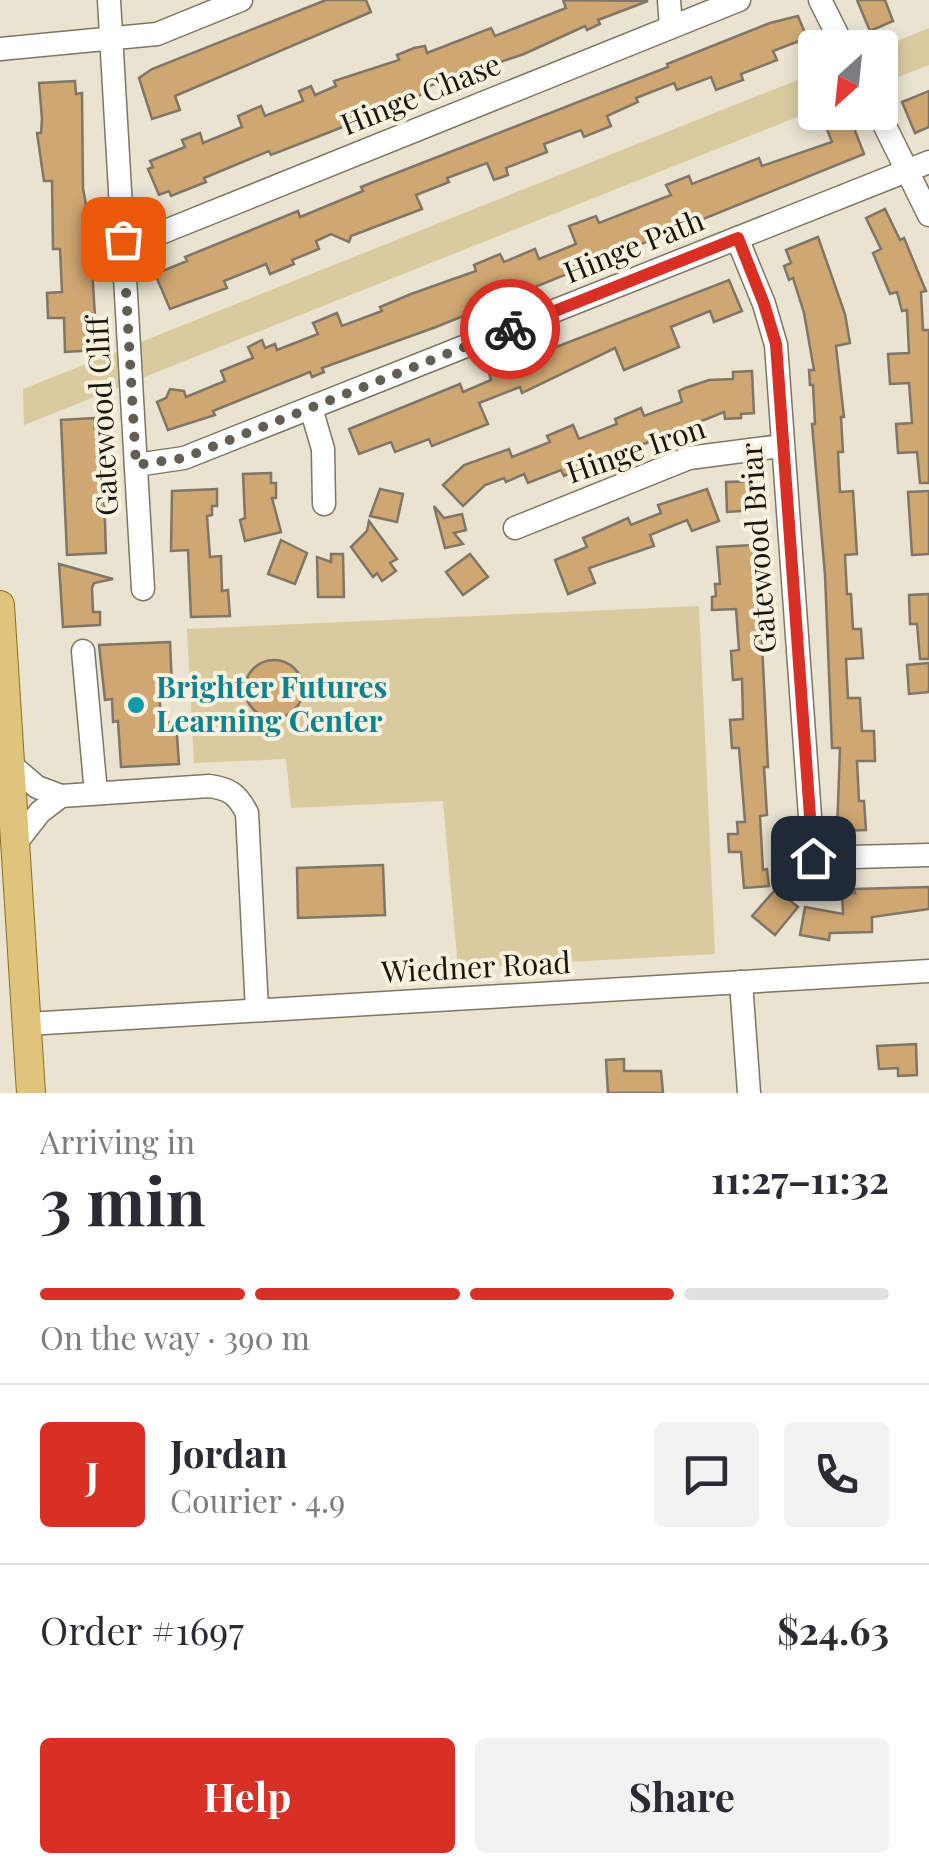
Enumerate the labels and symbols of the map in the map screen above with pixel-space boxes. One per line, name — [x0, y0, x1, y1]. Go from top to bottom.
north arrow — [798, 30, 898, 130]
street label: Hinge Chase — [334, 43, 506, 143]
pin — [81, 197, 166, 282]
street label: Hinge Path — [557, 199, 710, 291]
courier — [460, 279, 560, 379]
street label: Gatewood Cliff — [76, 313, 126, 517]
street label: Hinge Iron — [560, 407, 710, 492]
street label: Gatewood Briar — [730, 441, 784, 655]
place label: Brighter Futures Learning Center — [156, 666, 387, 740]
marker: Brighter Futures Learning Center — [125, 694, 147, 716]
pin — [771, 816, 856, 901]
street label: Wiedner Road — [379, 941, 571, 991]

